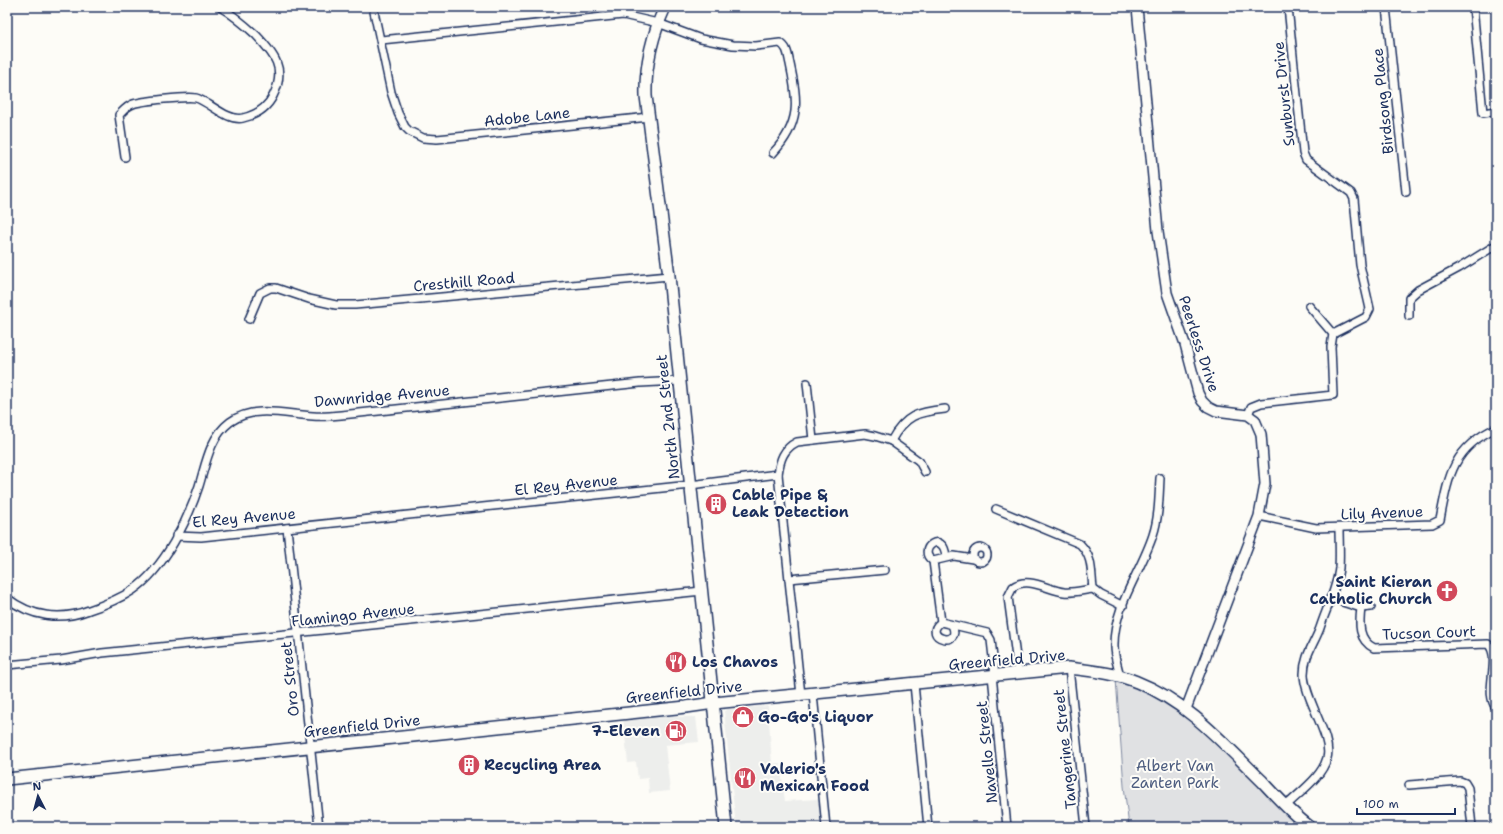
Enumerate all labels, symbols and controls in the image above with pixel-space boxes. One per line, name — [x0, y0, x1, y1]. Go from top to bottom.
street label: Sunburst Drive — [1269, 41, 1299, 147]
street label: Birdsong Place — [1367, 47, 1399, 155]
street label: Adobe Lane — [483, 103, 571, 131]
street label: Cresthill Road — [412, 268, 516, 296]
street label: Peerless Drive — [1174, 293, 1224, 395]
street label: North 2nd Street — [651, 354, 685, 480]
street label: Dawnridge Avenue — [313, 380, 451, 412]
street label: El Rey Avenue — [513, 470, 619, 500]
place label: Cable Pipe & Leak Detection — [732, 485, 849, 522]
building icon: Cable Pipe & Leak Detection — [703, 491, 729, 517]
street label: Lily Avenue — [1340, 502, 1424, 524]
street label: El Rey Avenue — [191, 504, 297, 532]
place label: Saint Kieran Catholic Church — [1309, 572, 1432, 609]
church icon: Saint Kieran Catholic Church — [1434, 578, 1460, 604]
street label: Flamingo Avenue — [290, 599, 416, 631]
street label: Tucson Court — [1382, 621, 1476, 645]
street label: Oro Street — [276, 641, 304, 717]
street label: Greenfield Drive — [948, 645, 1066, 675]
restaurant icon: Los Chavos — [663, 649, 689, 675]
place label: Los Chavos — [692, 652, 778, 672]
street label: Greenfield Drive — [625, 676, 743, 708]
street label: Tangerine Street — [1049, 688, 1081, 810]
street label: Navello Street — [972, 700, 1002, 804]
shop icon: Go-Go's Liquor — [730, 704, 756, 730]
place label: Go-Go's Liquor — [758, 707, 874, 727]
street label: Greenfield Drive — [303, 710, 421, 742]
fuel station icon: 7-Eleven — [663, 718, 689, 744]
place label: 7-Eleven — [592, 721, 660, 741]
building icon: Recycling Area — [456, 752, 482, 778]
place label: Recycling Area — [484, 755, 602, 775]
park label: Albert Van Zanten Park — [1131, 756, 1219, 793]
place label: Valerio's Mexican Food — [760, 759, 869, 796]
restaurant icon: Valerio's Mexican Food — [732, 765, 758, 791]
north arrow — [18, 776, 58, 816]
text: N — [32, 779, 42, 794]
scale bar — [1357, 790, 1455, 816]
text: 100 m — [1363, 796, 1399, 812]

